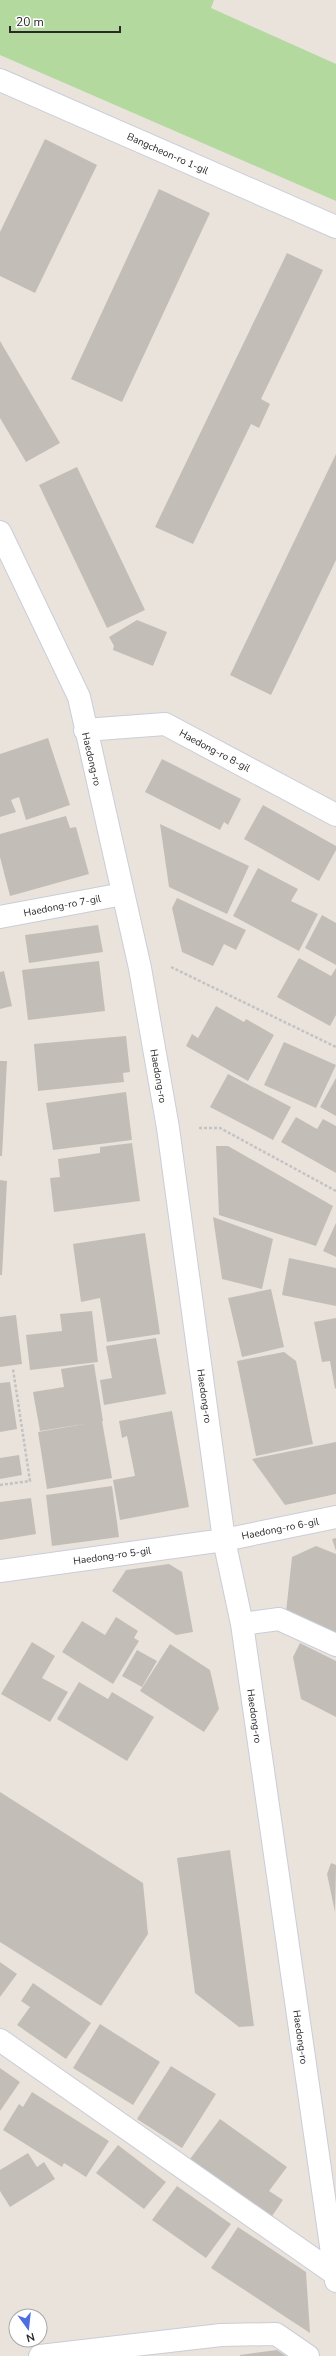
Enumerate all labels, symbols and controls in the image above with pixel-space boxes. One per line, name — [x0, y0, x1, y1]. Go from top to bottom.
scale bar — [10, 8, 120, 34]
text: 20 m — [16, 14, 44, 30]
street label: Bangcheon-ro 1-gil — [125, 130, 211, 178]
street label: Haedong-ro 8-gil — [177, 726, 253, 776]
street label: Haedong-ro — [78, 731, 104, 788]
street label: Haedong-ro 7-gil — [22, 892, 102, 920]
street label: Haedong-ro — [146, 1048, 170, 1105]
street label: Haedong-ro — [193, 1368, 215, 1425]
street label: Haedong-ro 6-gil — [240, 1515, 320, 1543]
street label: Haedong-ro 5-gil — [72, 1544, 152, 1568]
street label: Haedong-ro — [243, 1688, 265, 1745]
street label: Haedong-ro — [289, 2009, 311, 2066]
north arrow — [8, 2308, 48, 2348]
text: N — [25, 2329, 36, 2345]

